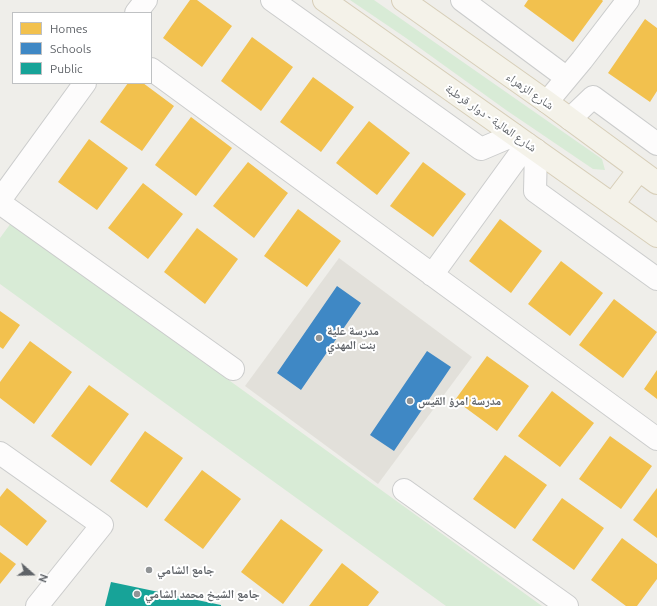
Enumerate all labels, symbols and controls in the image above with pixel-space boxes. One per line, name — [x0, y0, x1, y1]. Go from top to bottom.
legend — [12, 12, 152, 84]
text: Homes — [50, 22, 88, 35]
text: Schools — [50, 42, 91, 55]
text: Public — [50, 62, 83, 75]
street label: شارع الزهراء — [503, 69, 557, 113]
street label: شارع المالية - دوار قرطبة — [443, 81, 539, 155]
place label: مدرسة علية بنت المهدي — [327, 324, 379, 352]
marker: مدرسة علية بنت المهدي — [314, 333, 324, 343]
place label: مدرسة امرؤ القيس — [418, 394, 501, 408]
marker: مدرسة امرؤ القيس — [405, 396, 415, 406]
north arrow — [12, 554, 52, 594]
place label: جامع الشامي — [157, 563, 214, 577]
marker: جامع الشامي — [144, 565, 154, 575]
text: N — [36, 572, 50, 584]
place label: جامع الشيخ محمد الشامي — [145, 587, 260, 601]
marker: جامع الشيخ محمد الشامي — [132, 589, 142, 599]

